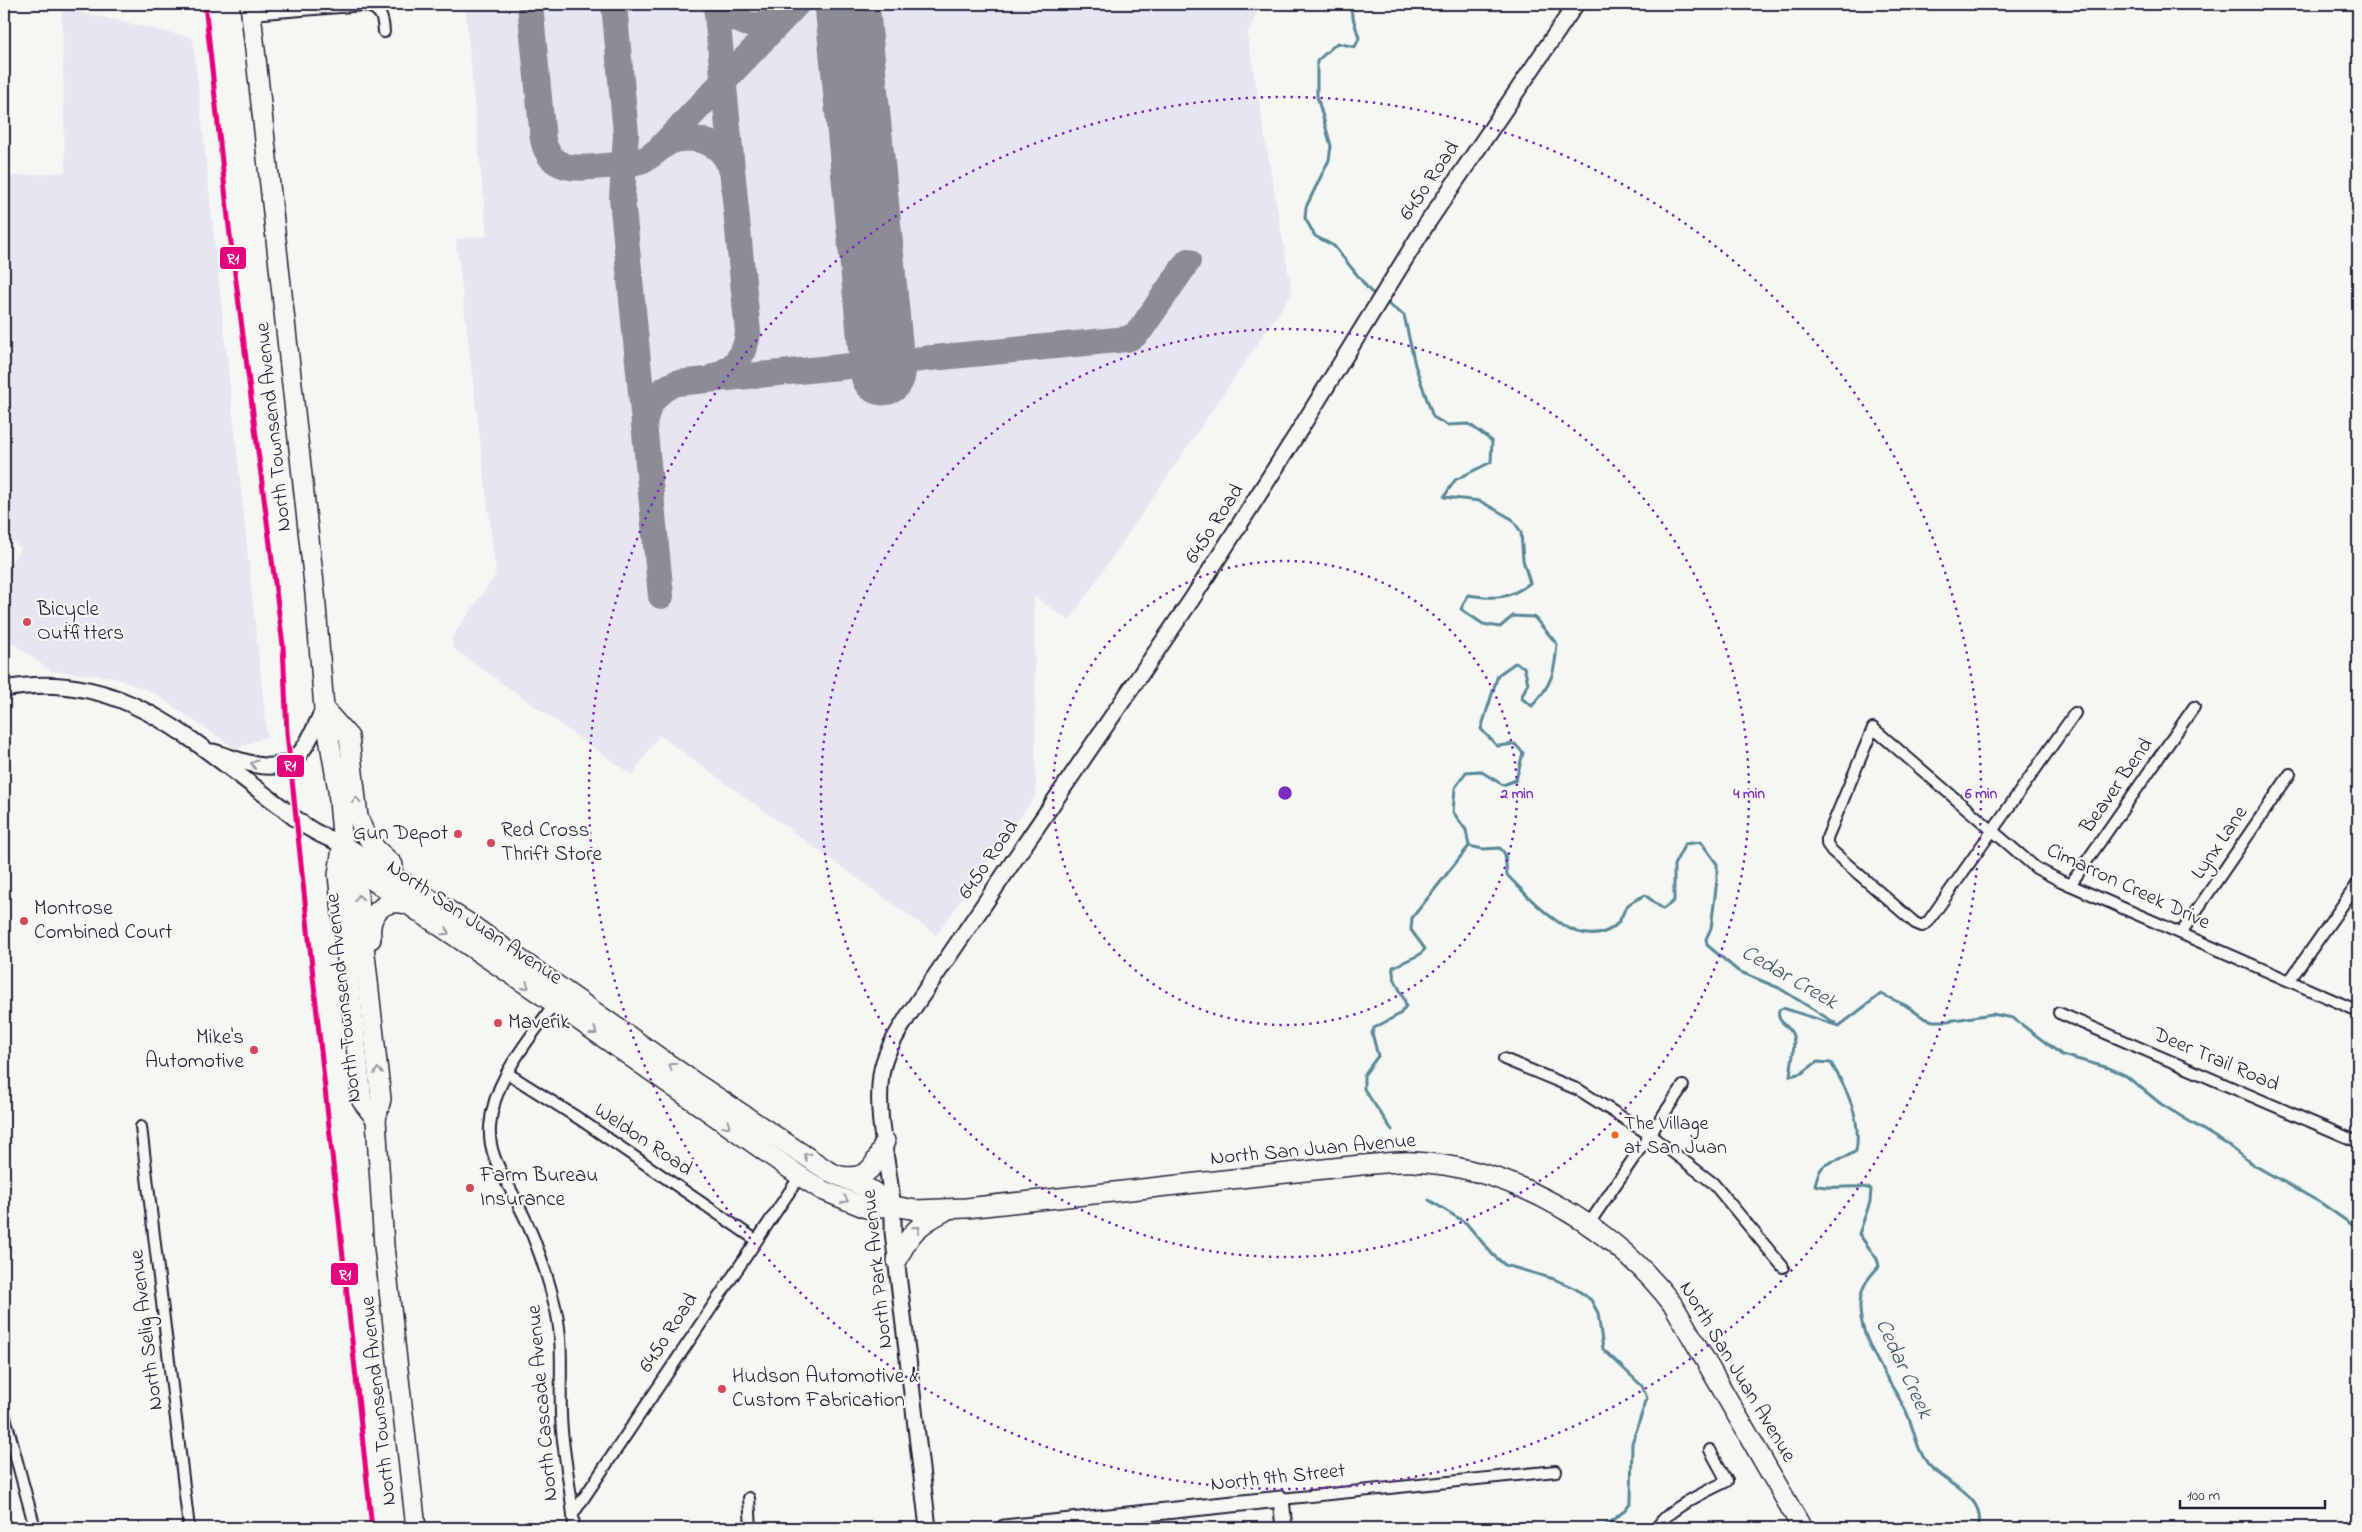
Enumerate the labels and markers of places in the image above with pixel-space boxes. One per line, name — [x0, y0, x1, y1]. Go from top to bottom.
place label: Bicycle Outfitters — [36, 595, 124, 649]
marker: Bicycle Outfitters — [21, 616, 33, 628]
centre of rings — [1276, 784, 1294, 802]
place label: Red Cross Thrift Store — [501, 816, 602, 870]
place label: Gun Depot — [353, 819, 448, 849]
marker: Gun Depot — [452, 828, 464, 840]
marker: Red Cross Thrift Store — [485, 837, 497, 849]
place label: Montrose Combined Court — [34, 894, 172, 948]
marker: Montrose Combined Court — [18, 915, 30, 927]
place label: Maverik — [508, 1008, 571, 1038]
marker: Maverik — [492, 1017, 504, 1029]
place label: Mike's Automotive — [145, 1023, 245, 1077]
marker: Mike's Automotive — [248, 1044, 260, 1056]
place label: The Village at San Juan — [1624, 1110, 1727, 1163]
marker: The Village at San Juan — [1610, 1130, 1620, 1140]
place label: Farm Bureau Insurance — [479, 1161, 598, 1215]
marker: Farm Bureau Insurance — [464, 1182, 476, 1194]
place label: Hudson Automotive & Custom Fabrication — [732, 1362, 919, 1416]
marker: Hudson Automotive & Custom Fabrication — [716, 1383, 728, 1395]

